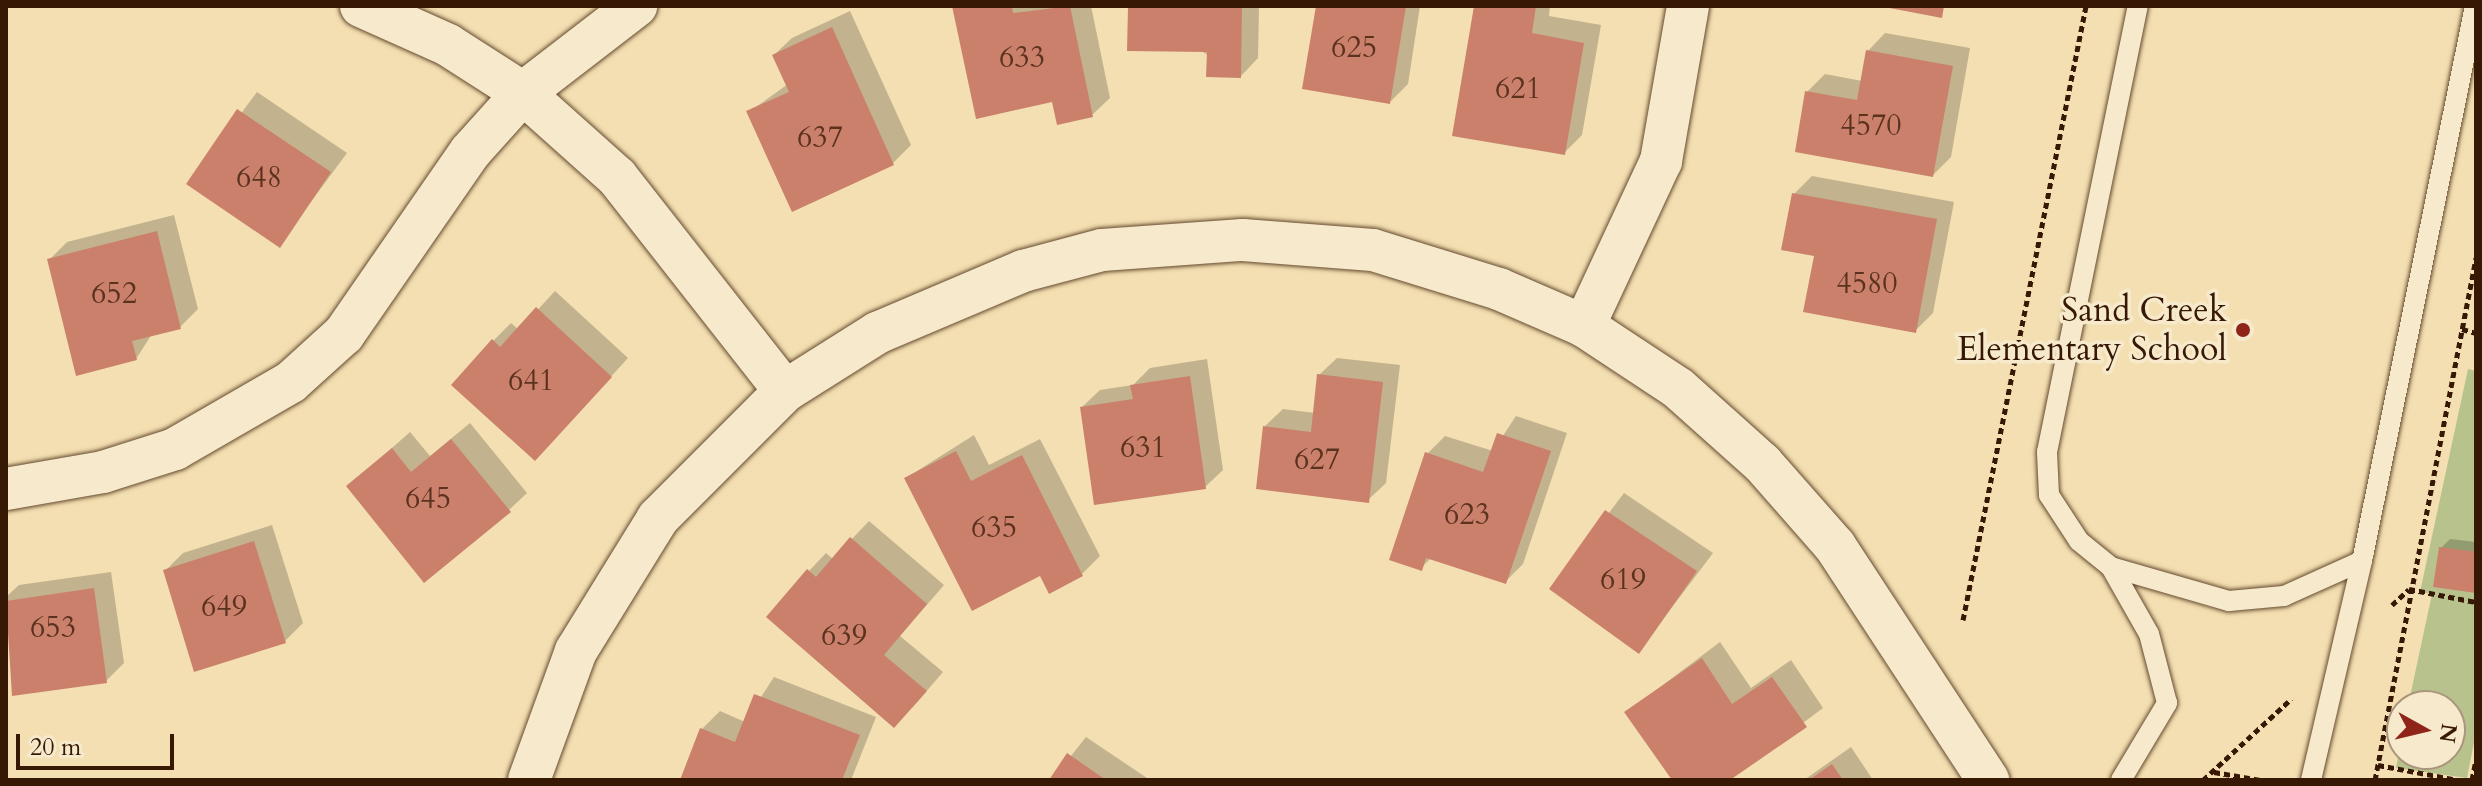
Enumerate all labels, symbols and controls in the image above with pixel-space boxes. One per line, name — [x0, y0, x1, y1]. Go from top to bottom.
house number: 625 — [1331, 30, 1377, 66]
house number: 633 — [999, 40, 1045, 76]
house number: 621 — [1495, 71, 1541, 107]
house number: 4570 — [1840, 108, 1902, 144]
house number: 637 — [797, 120, 843, 156]
house number: 648 — [236, 160, 282, 196]
house number: 4580 — [1836, 266, 1898, 302]
house number: 652 — [91, 276, 137, 312]
place label: Sand Creek Elementary School — [1957, 290, 2227, 370]
marker: Sand Creek Elementary School — [2234, 321, 2252, 339]
house number: 641 — [508, 363, 554, 399]
house number: 631 — [1120, 430, 1166, 466]
house number: 627 — [1294, 442, 1340, 478]
house number: 645 — [405, 481, 451, 517]
house number: 623 — [1444, 497, 1490, 533]
house number: 635 — [971, 510, 1017, 546]
house number: 619 — [1600, 562, 1646, 598]
house number: 649 — [201, 589, 247, 625]
house number: 653 — [30, 610, 76, 646]
house number: 639 — [821, 618, 867, 654]
north arrow — [2386, 690, 2466, 770]
scale bar — [20, 718, 178, 768]
text: N — [2432, 722, 2464, 745]
text: 20 m — [30, 731, 81, 764]

